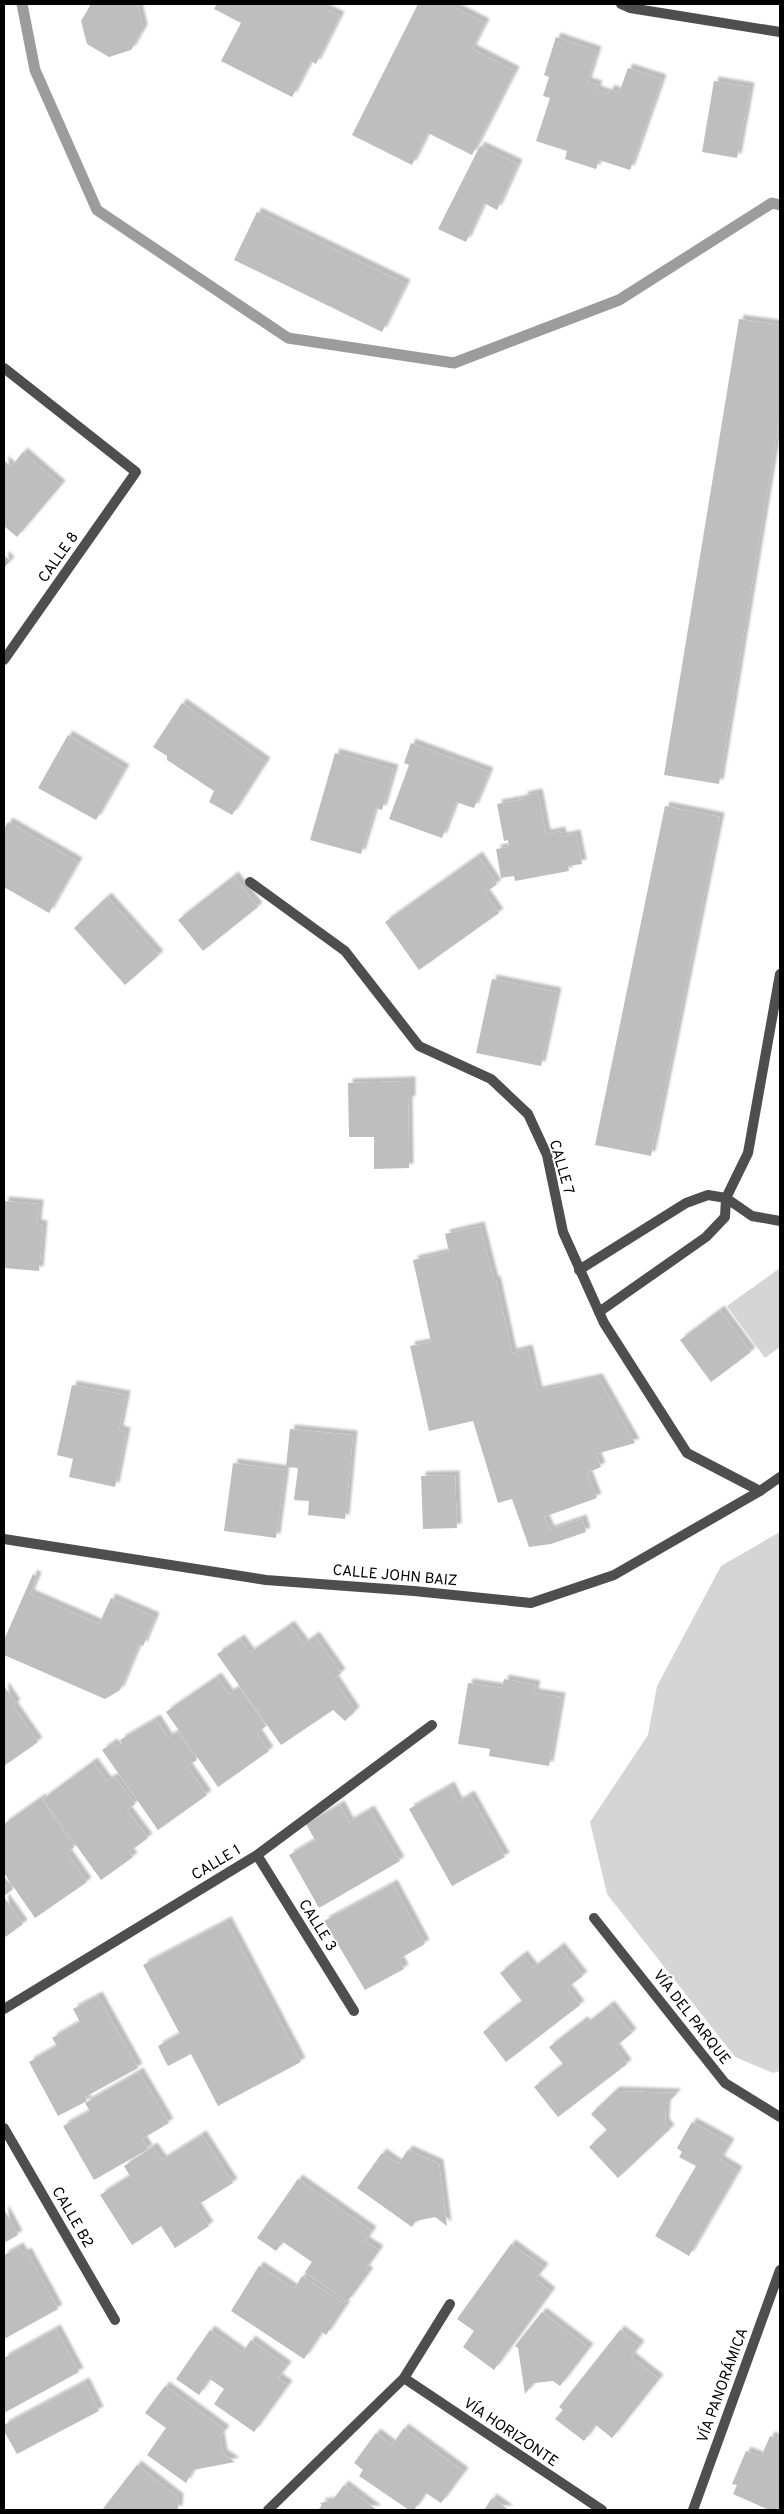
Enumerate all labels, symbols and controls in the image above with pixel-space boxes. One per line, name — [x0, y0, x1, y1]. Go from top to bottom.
street label: CALLE 8 — [35, 529, 84, 587]
street label: CALLE 7 — [544, 1138, 577, 1197]
street label: CALLE JOHN BAIZ — [332, 1562, 458, 1591]
street label: CALLE 1 — [189, 1841, 245, 1885]
street label: CALLE 3 — [293, 1896, 340, 1955]
street label: VÍA DEL PARQUE — [648, 1966, 735, 2069]
street label: CALLE B2 — [47, 2184, 97, 2252]
street label: VÍA PANORÁMICA — [693, 2325, 753, 2446]
street label: VÍA HORIZONTE — [459, 2394, 562, 2472]

